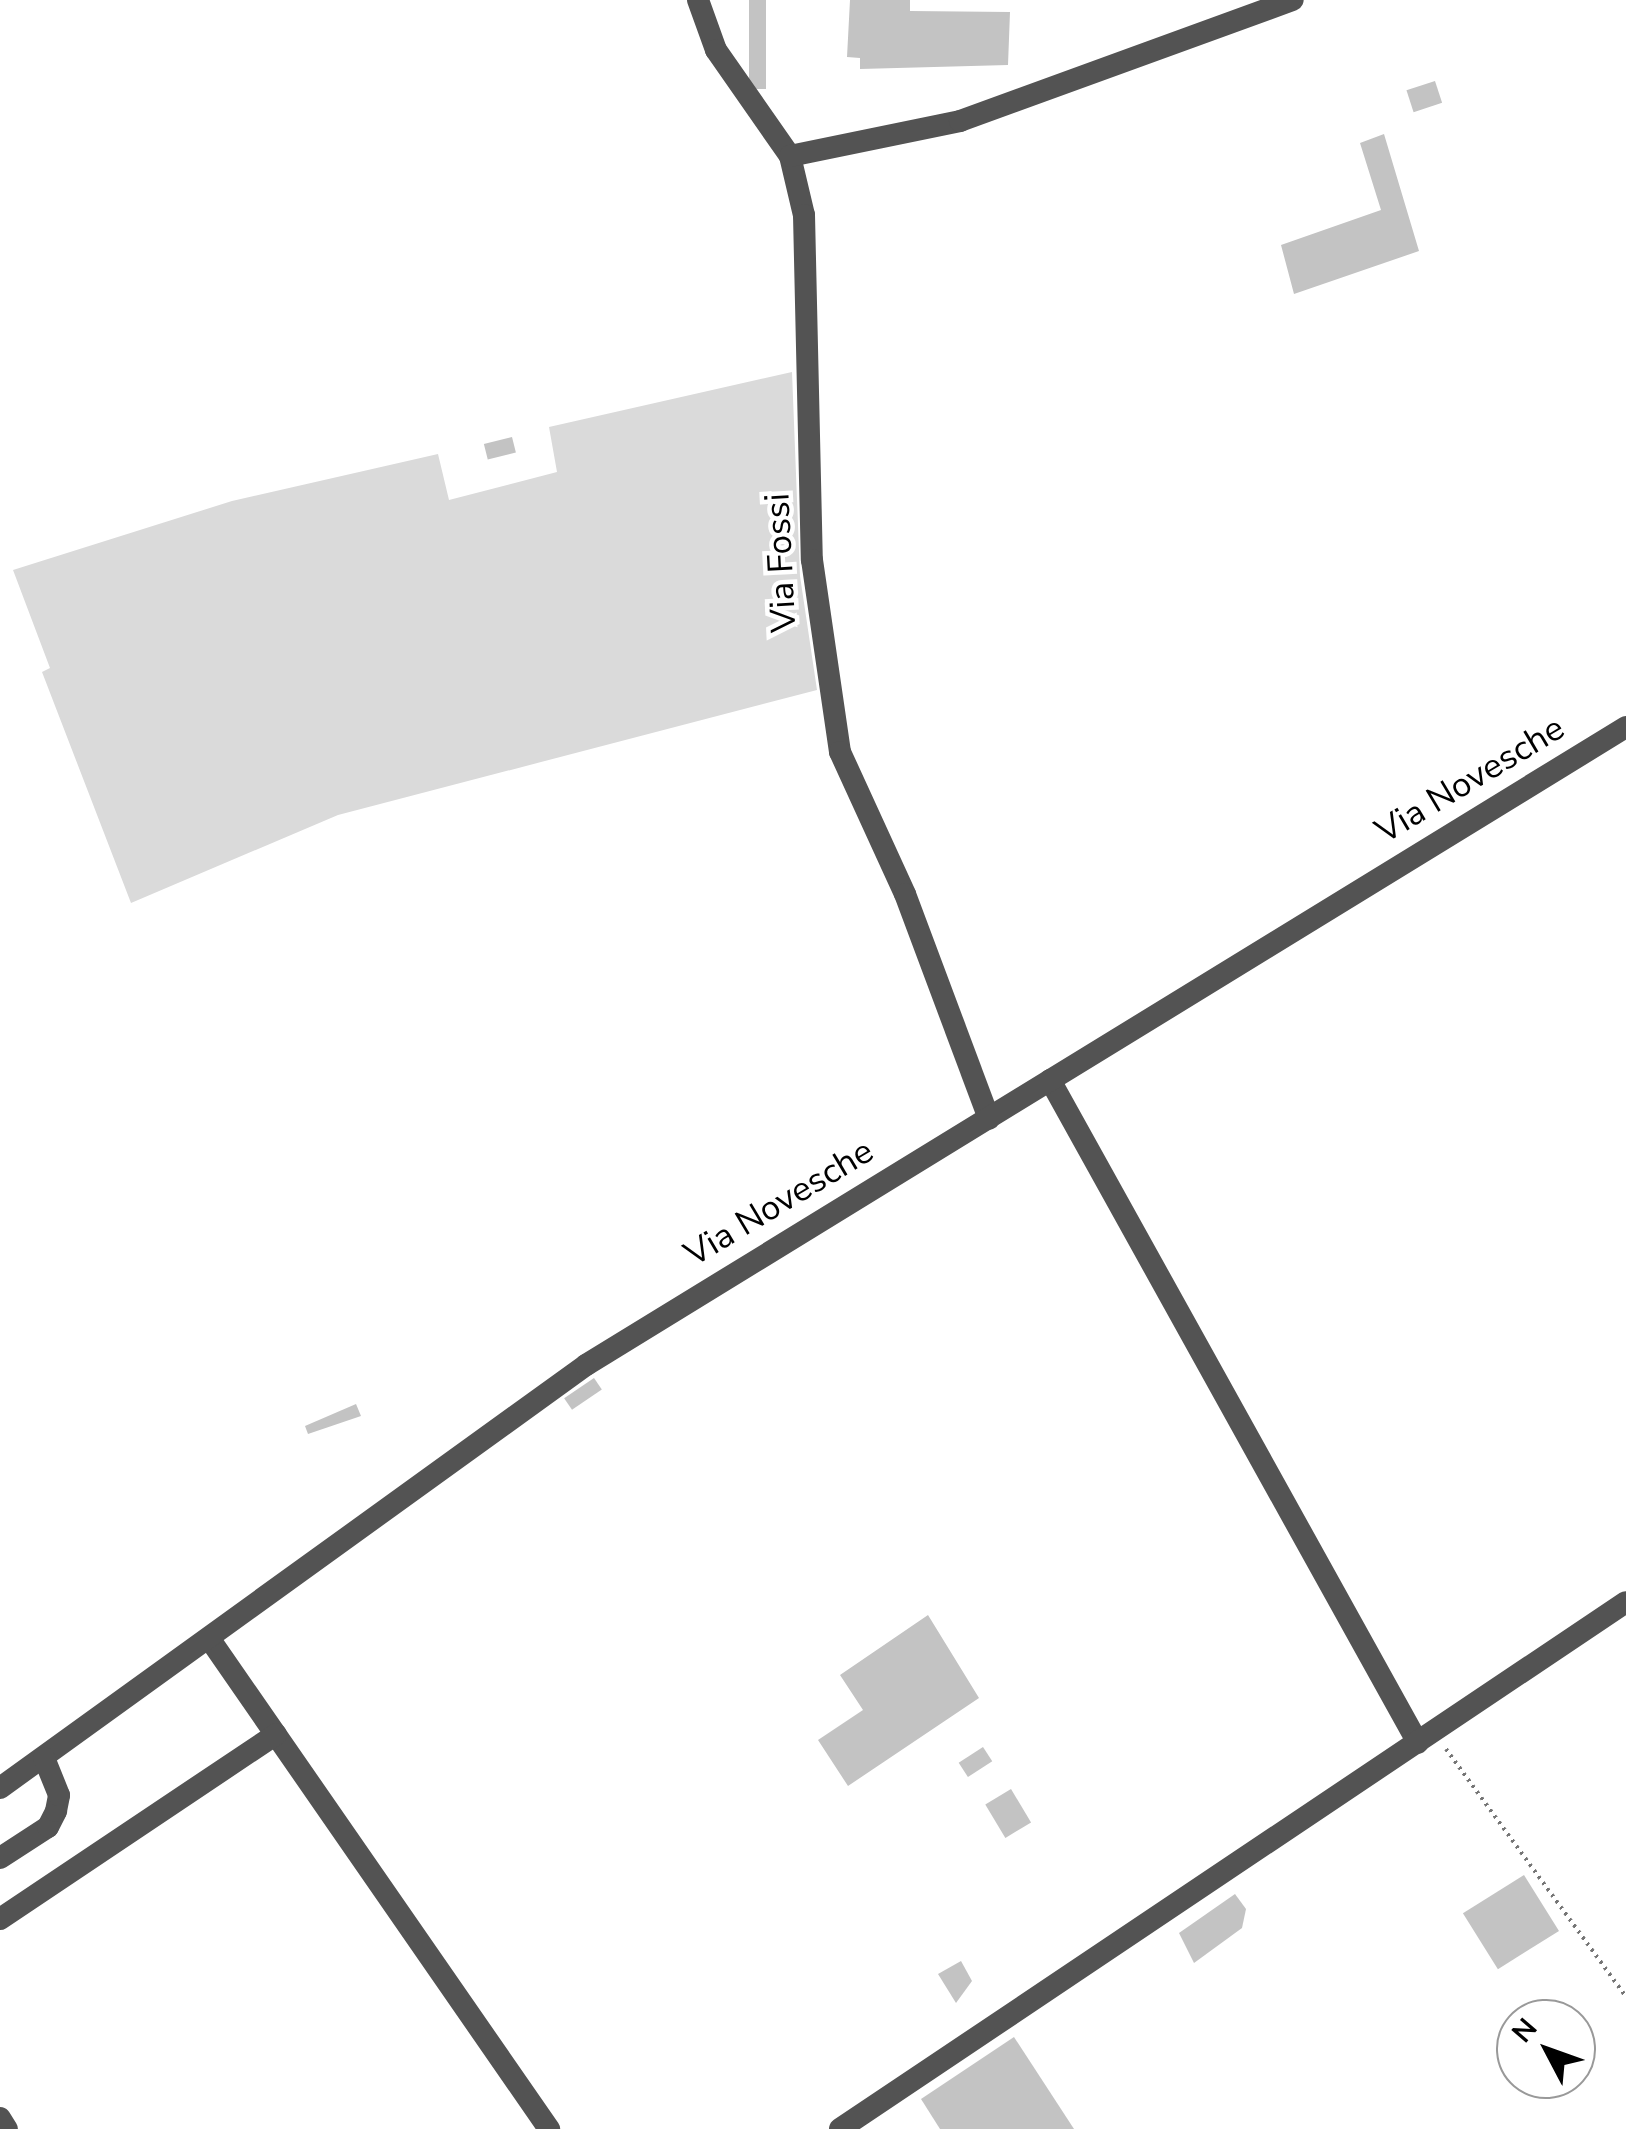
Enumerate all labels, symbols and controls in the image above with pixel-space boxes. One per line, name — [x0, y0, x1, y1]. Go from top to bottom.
street label: Via Fossi — [756, 492, 806, 634]
street label: Via Novesche — [1368, 707, 1572, 853]
street label: Via Novesche — [677, 1130, 881, 1276]
north arrow — [1496, 1999, 1596, 2099]
text: N — [1504, 2010, 1546, 2051]

